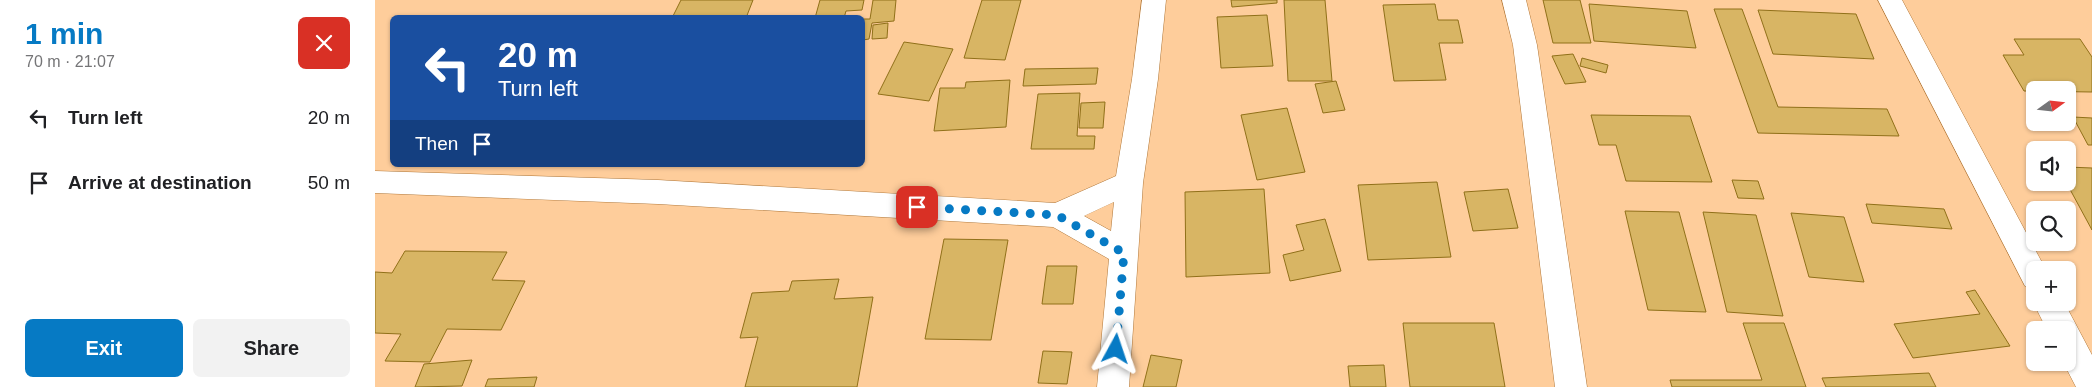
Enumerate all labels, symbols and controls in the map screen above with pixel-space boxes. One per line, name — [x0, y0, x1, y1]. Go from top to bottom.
text: 1 min — [25, 17, 103, 50]
button: close — [298, 17, 350, 69]
icon: left — [415, 35, 480, 100]
text: 20 m — [498, 35, 578, 74]
text: 70 m · 21:07 — [25, 53, 115, 70]
text: Turn left — [498, 76, 578, 101]
north arrow — [2026, 81, 2076, 131]
map controls — [2026, 81, 2076, 371]
icon: left — [25, 104, 53, 132]
text: Turn left — [68, 107, 143, 128]
text: 20 m — [308, 107, 350, 128]
icon: arrive — [468, 130, 496, 158]
text: Then — [415, 133, 458, 154]
button: sound — [2026, 141, 2076, 191]
icon: arrive — [25, 169, 53, 197]
text: Arrive at destination — [68, 172, 252, 193]
text: 50 m — [308, 172, 350, 193]
pin — [896, 186, 938, 228]
icon: arrive — [903, 193, 931, 221]
button: search — [2026, 201, 2076, 251]
button: + — [2026, 261, 2076, 311]
button: Exit — [25, 319, 183, 377]
button: Share — [193, 319, 350, 377]
button: − — [2026, 321, 2076, 371]
position arrow — [1089, 322, 1141, 374]

